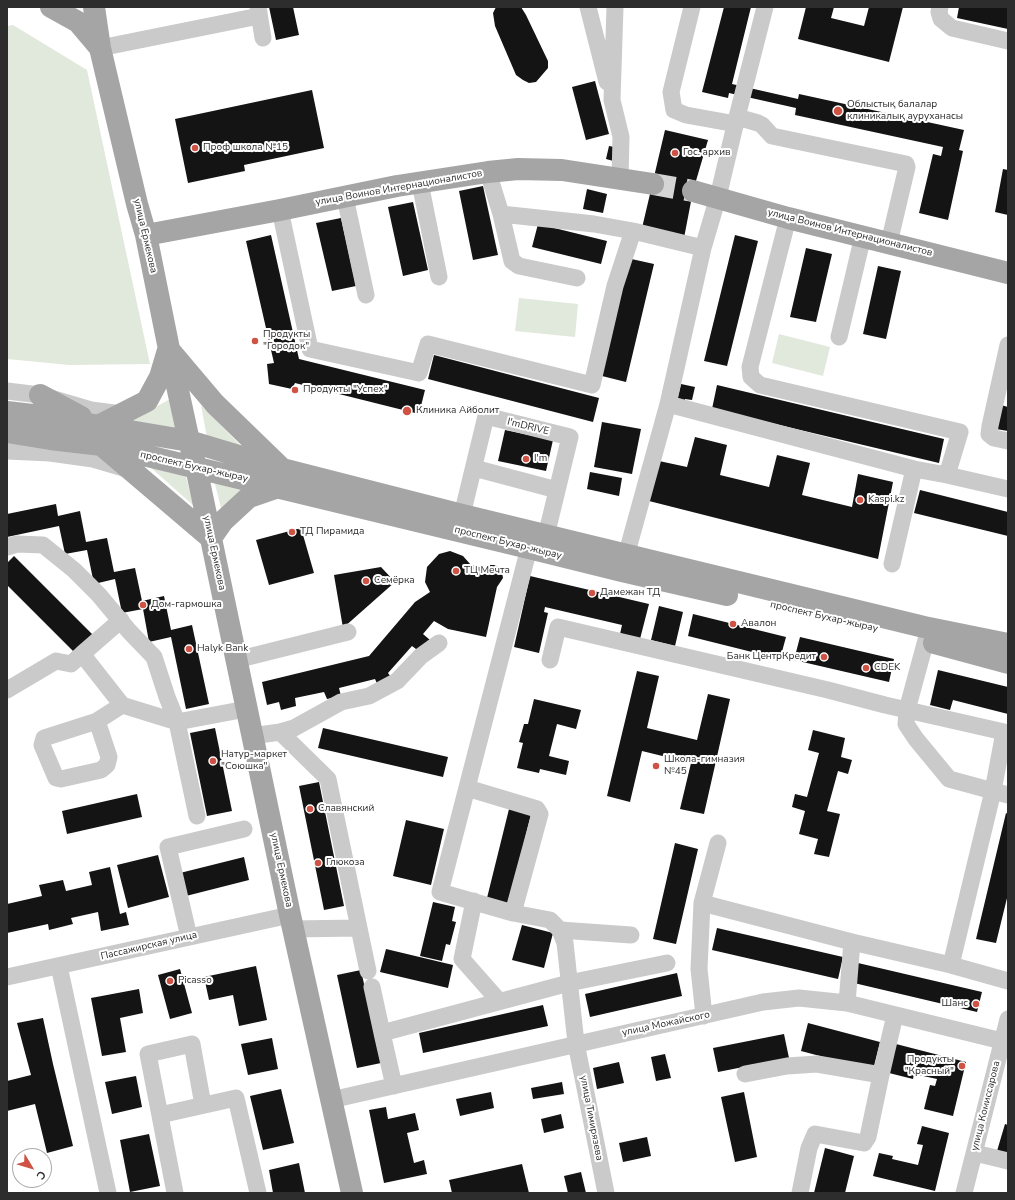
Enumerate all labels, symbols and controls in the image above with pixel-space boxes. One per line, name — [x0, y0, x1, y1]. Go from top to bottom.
place label: Облыстық балалар клиникалық ауруханасы — [847, 99, 963, 122]
marker: Облыстық балалар клиникалық ауруханасы — [832, 105, 844, 117]
place label: Проф школа №15 — [203, 142, 288, 154]
marker: Проф школа №15 — [190, 143, 200, 153]
place label: Гос. архив — [683, 147, 730, 159]
marker: Гос. архив — [670, 148, 680, 158]
street label: улица Воинов Интернационалистов — [315, 167, 483, 209]
street label: улица Ермекова — [131, 198, 159, 274]
street label: улица Воинов Интернационалистов — [766, 207, 934, 259]
place label: Продукты "Городок" — [263, 329, 310, 352]
marker: Продукты "Городок" — [250, 336, 260, 346]
place label: Продукты "Успех" — [303, 384, 388, 396]
marker: Продукты "Успех" — [290, 385, 300, 395]
marker: Клиника Айболит — [401, 405, 413, 417]
place label: Клиника Айболит — [416, 405, 499, 417]
street label: I'mDRIVE — [506, 416, 550, 438]
street label: проспект Бухар-жырау — [139, 449, 249, 485]
place label: I'm — [534, 453, 547, 465]
marker: I'm — [521, 454, 531, 464]
place label: Kaspi.kz — [868, 494, 904, 506]
marker: Kaspi.kz — [855, 495, 865, 505]
street label: улица Ермекова — [200, 515, 228, 591]
street label: проспект Бухар-жырау — [453, 524, 563, 562]
place label: ТД Пирамида — [300, 526, 364, 538]
marker: ТД Пирамида — [287, 527, 297, 537]
place label: ТЦ Мечта — [464, 565, 510, 577]
marker: ТЦ Мечта — [451, 566, 461, 576]
place label: Семёрка — [374, 575, 415, 587]
marker: Семёрка — [361, 576, 371, 586]
place label: Дамежан ТД — [600, 587, 660, 599]
marker: Дамежан ТД — [587, 588, 597, 598]
place label: Дом-гармошка — [151, 599, 222, 611]
street label: проспект Бухар-жырау — [769, 599, 879, 635]
marker: Дом-гармошка — [138, 600, 148, 610]
place label: Авалон — [741, 618, 776, 630]
marker: Авалон — [728, 619, 738, 629]
place label: Halyk Bank — [197, 643, 248, 655]
marker: Halyk Bank — [184, 644, 194, 654]
place label: Банк ЦентрКредит — [727, 651, 816, 663]
marker: Банк ЦентрКредит — [819, 652, 829, 662]
place label: CDEK — [874, 662, 900, 674]
marker: CDEK — [861, 663, 871, 673]
place label: Натур-маркет "Союшка" — [221, 749, 287, 772]
place label: Школа-гимназия №45 — [664, 754, 745, 778]
marker: Натур-маркет "Союшка" — [208, 756, 218, 766]
marker: Школа-гимназия №45 — [651, 761, 661, 771]
place label: Славянский — [318, 803, 374, 815]
marker: Славянский — [305, 804, 315, 814]
street label: улица Ермекова — [267, 832, 295, 908]
place label: Глюкоза — [326, 857, 365, 869]
marker: Глюкоза — [313, 858, 323, 868]
street label: Пассажирская улица — [100, 929, 198, 963]
place label: Picasso — [178, 975, 212, 987]
marker: Picasso — [165, 976, 175, 986]
place label: Шанс — [941, 998, 968, 1010]
marker: Шанс — [971, 999, 981, 1009]
street label: улица Можайского — [621, 1009, 711, 1039]
place label: Продукты "Красный" — [905, 1054, 954, 1078]
street label: улица Комиссарова — [969, 1060, 1003, 1152]
marker: Продукты "Красный" — [957, 1061, 967, 1071]
street label: улица Тимирязева — [577, 1074, 605, 1162]
north arrow — [12, 1148, 52, 1188]
text: С — [33, 1168, 49, 1183]

